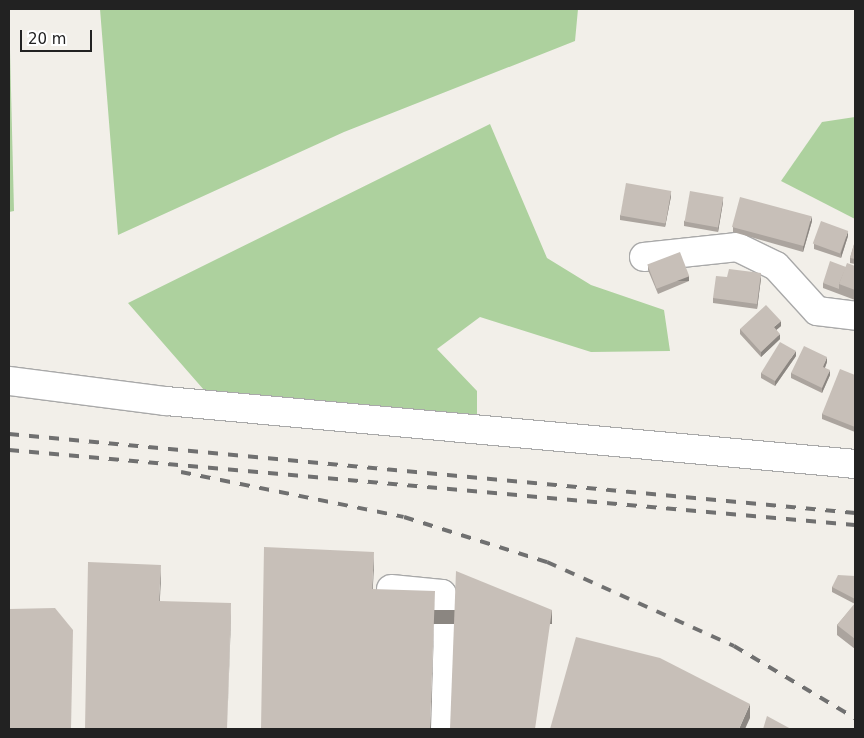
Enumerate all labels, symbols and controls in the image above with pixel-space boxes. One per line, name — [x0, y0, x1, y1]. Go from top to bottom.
scale bar — [22, 20, 95, 52]
text: 20 m — [28, 30, 66, 48]

